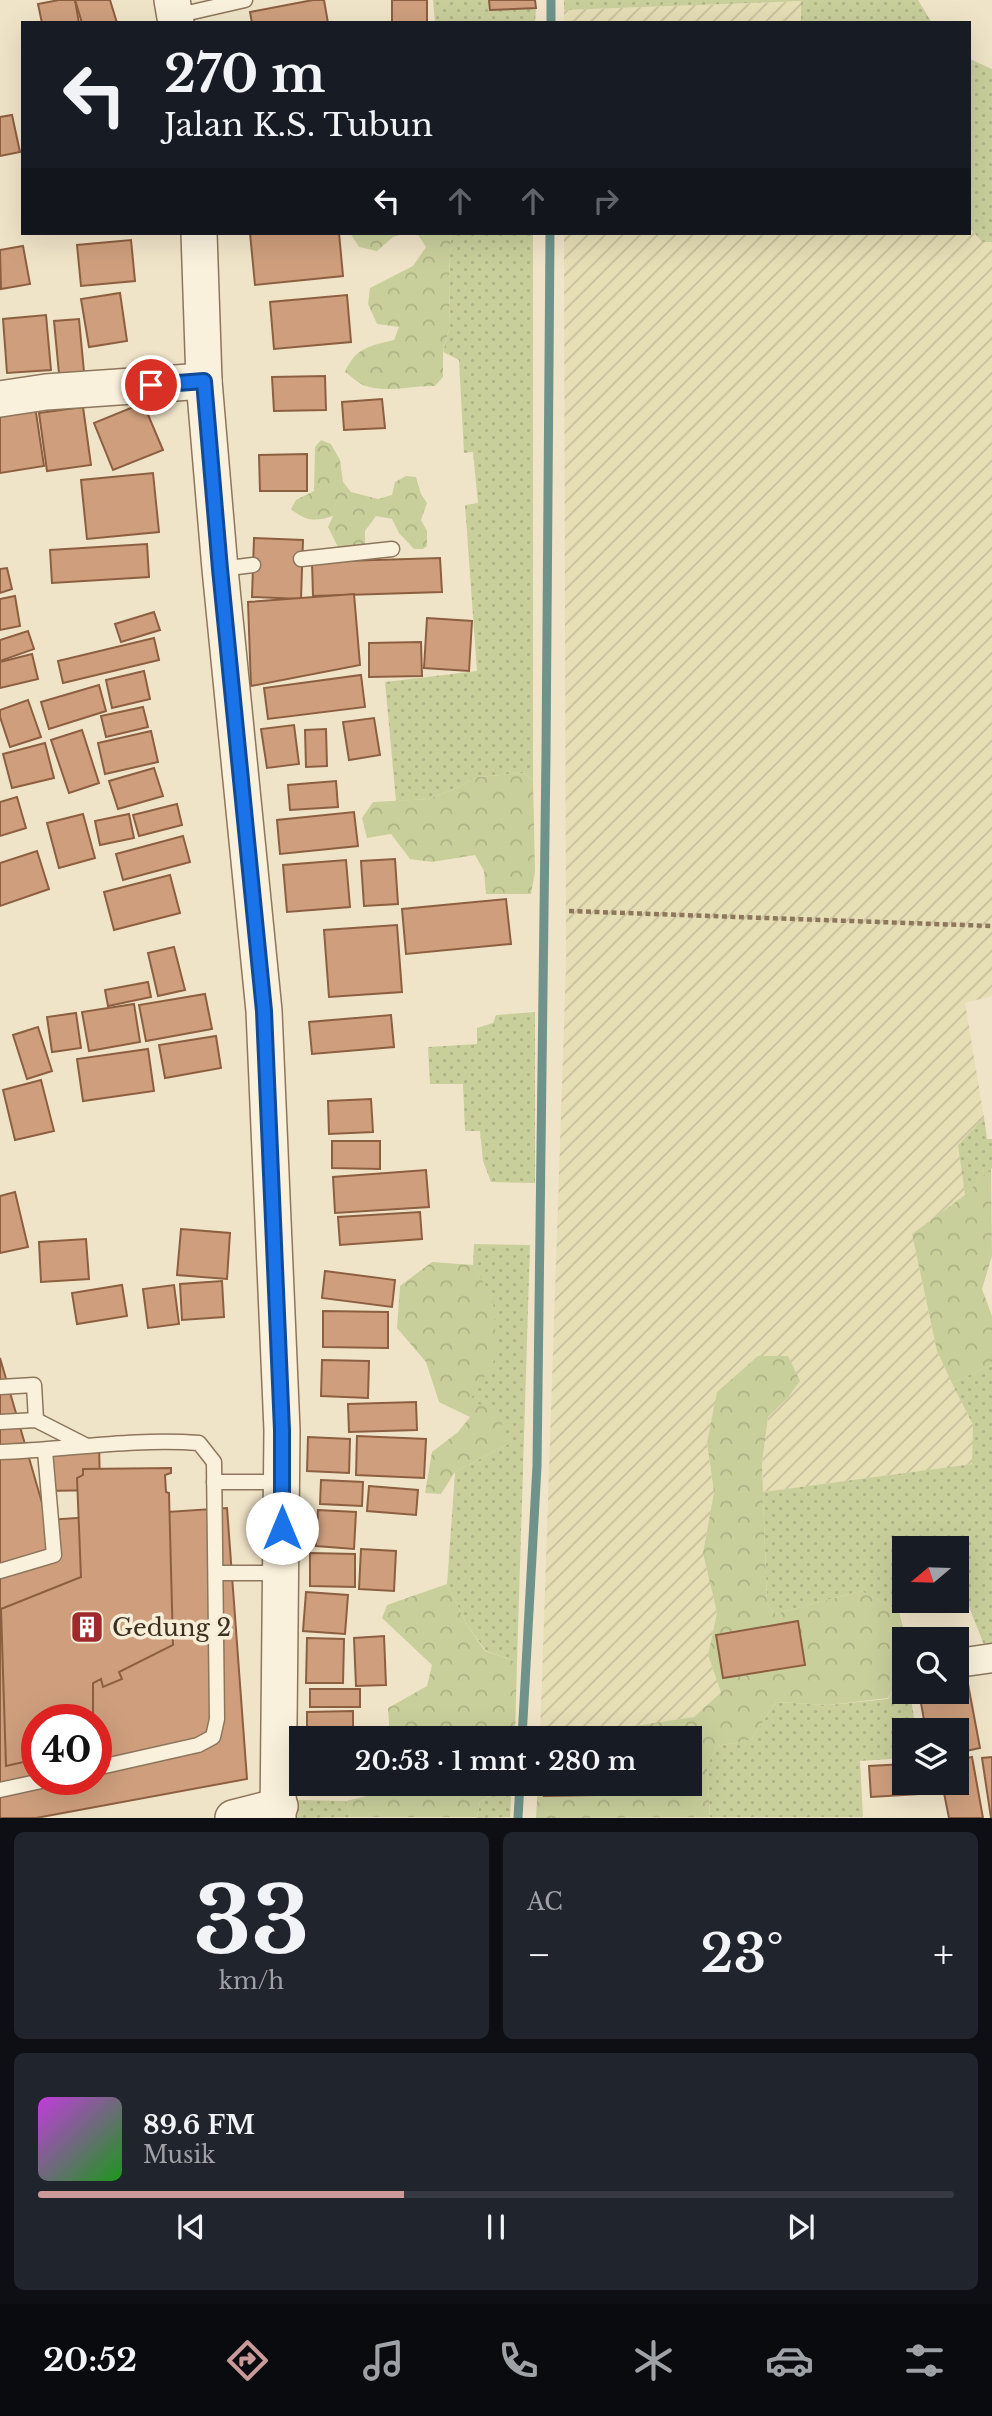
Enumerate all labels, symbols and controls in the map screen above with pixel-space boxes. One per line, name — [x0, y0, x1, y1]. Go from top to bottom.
text: 270 m — [164, 44, 325, 105]
icon: left — [49, 49, 140, 140]
text: Jalan K.S. Tubun — [164, 105, 433, 145]
icon: left — [368, 182, 406, 220]
icon: ahead — [441, 182, 479, 220]
icon: ahead — [514, 182, 552, 220]
icon: right — [587, 182, 625, 220]
pin — [121, 355, 181, 415]
icon: arrive — [132, 366, 170, 404]
position arrow — [245, 1491, 319, 1565]
north arrow — [892, 1536, 970, 1614]
map controls — [892, 1536, 969, 1795]
building icon: Gedung 2 — [68, 1608, 106, 1646]
place label: Gedung 2 — [112, 1613, 231, 1642]
button: search — [892, 1627, 969, 1704]
speed limit sign: 40 — [21, 1704, 112, 1795]
button: layers — [892, 1718, 969, 1795]
text: 20:53 · 1 mnt · 280 m — [355, 1745, 636, 1777]
text: 33 — [194, 1865, 309, 1978]
text: AC — [527, 1888, 563, 1916]
text: 23° — [700, 1922, 784, 1986]
text: − — [527, 1931, 551, 1978]
text: + — [933, 1931, 954, 1978]
text: km/h — [219, 1967, 284, 1995]
text: 89.6 FM — [143, 2109, 255, 2141]
text: Musik — [143, 2141, 215, 2169]
icon: previous — [172, 2208, 210, 2246]
icon: pause — [477, 2208, 515, 2246]
icon: next — [782, 2208, 820, 2246]
icon: directions — [223, 2336, 272, 2385]
icon: music — [359, 2336, 408, 2385]
icon: phone — [494, 2336, 543, 2385]
icon: climate — [629, 2336, 678, 2385]
icon: car — [765, 2336, 814, 2385]
icon: filters — [900, 2336, 949, 2385]
text: 20:52 — [43, 2340, 137, 2380]

